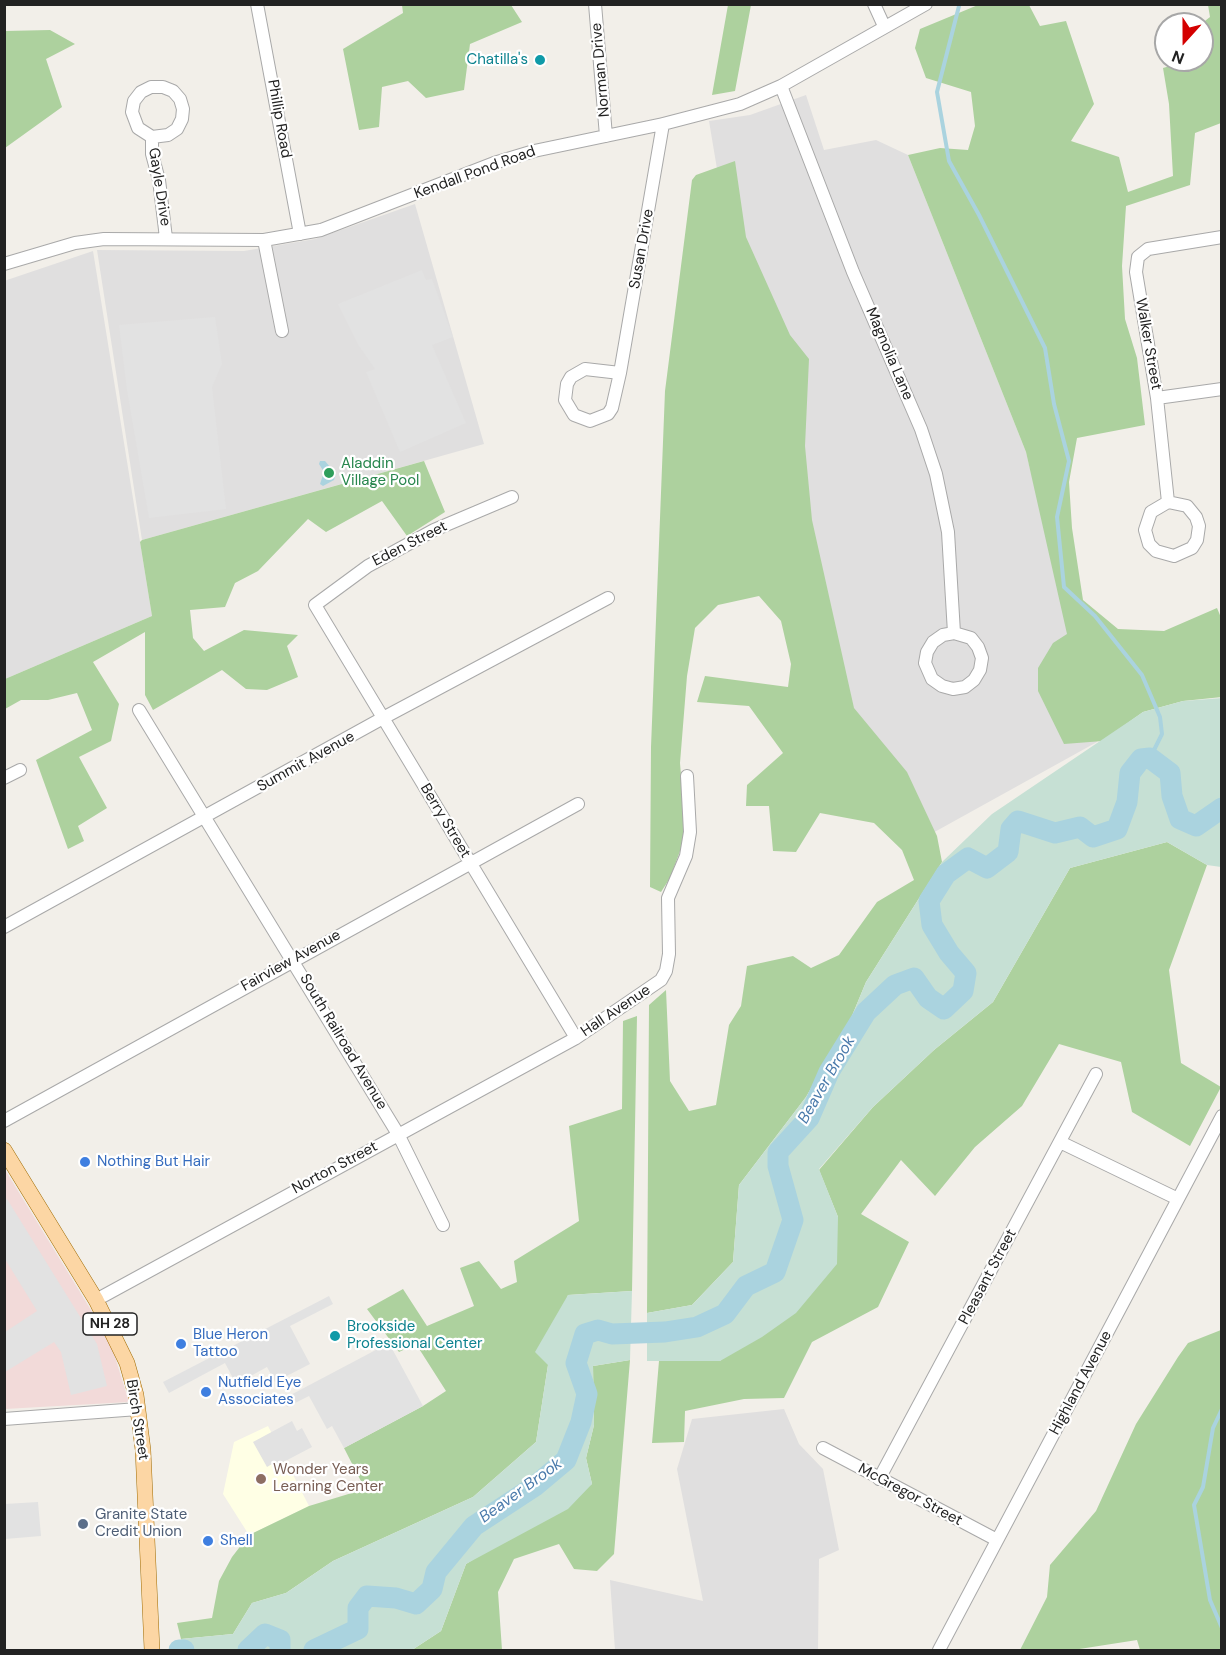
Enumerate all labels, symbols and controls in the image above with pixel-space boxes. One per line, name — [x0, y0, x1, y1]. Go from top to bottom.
north arrow — [1154, 12, 1214, 72]
street label: Norman Drive — [588, 22, 614, 118]
text: N — [1169, 46, 1187, 69]
place label: Chatilla's — [466, 51, 528, 69]
marker: Chatilla's — [533, 53, 547, 67]
street label: Phillip Road — [263, 78, 295, 160]
street label: Kendall Pond Road — [412, 143, 538, 203]
street label: Gayle Drive — [144, 147, 174, 227]
street label: Susan Drive — [626, 208, 658, 290]
street label: Walker Street — [1131, 297, 1165, 391]
street label: Magnolia Lane — [861, 305, 917, 403]
place label: Aladdin Village Pool — [341, 455, 419, 490]
marker: Aladdin Village Pool — [322, 466, 336, 480]
street label: Eden Street — [370, 517, 450, 571]
street label: Summit Avenue — [254, 728, 358, 796]
street label: Berry Street — [416, 781, 474, 861]
street label: Fairview Avenue — [238, 926, 344, 996]
street label: South Railroad Avenue — [295, 971, 391, 1113]
street label: Hall Avenue — [578, 981, 654, 1041]
water label: Beaver Brook — [794, 1033, 860, 1127]
street label: Norton Street — [289, 1138, 381, 1198]
place label: Nothing But Hair — [97, 1153, 210, 1171]
marker: Nothing But Hair — [78, 1155, 92, 1169]
street label: Pleasant Street — [955, 1226, 1021, 1328]
road number: NH 28 — [83, 1313, 137, 1335]
place label: Brookside Professional Center — [347, 1318, 482, 1353]
place label: Blue Heron Tattoo — [193, 1326, 268, 1361]
street label: Highland Avenue — [1046, 1328, 1116, 1438]
marker: Brookside Professional Center — [328, 1329, 342, 1343]
marker: Blue Heron Tattoo — [174, 1337, 188, 1351]
place label: Nutfield Eye Associates — [218, 1374, 301, 1409]
street label: Birch Street — [122, 1378, 152, 1462]
marker: Nutfield Eye Associates — [199, 1385, 213, 1399]
water label: Beaver Brook — [476, 1455, 566, 1527]
street label: McGregor Street — [855, 1460, 965, 1530]
place label: Wonder Years Learning Center — [273, 1461, 384, 1496]
marker: Wonder Years Learning Center — [254, 1472, 268, 1486]
place label: Granite State Credit Union — [95, 1506, 187, 1541]
marker: Granite State Credit Union — [76, 1517, 90, 1531]
place label: Shell — [220, 1532, 253, 1550]
marker: Shell — [201, 1534, 215, 1548]

